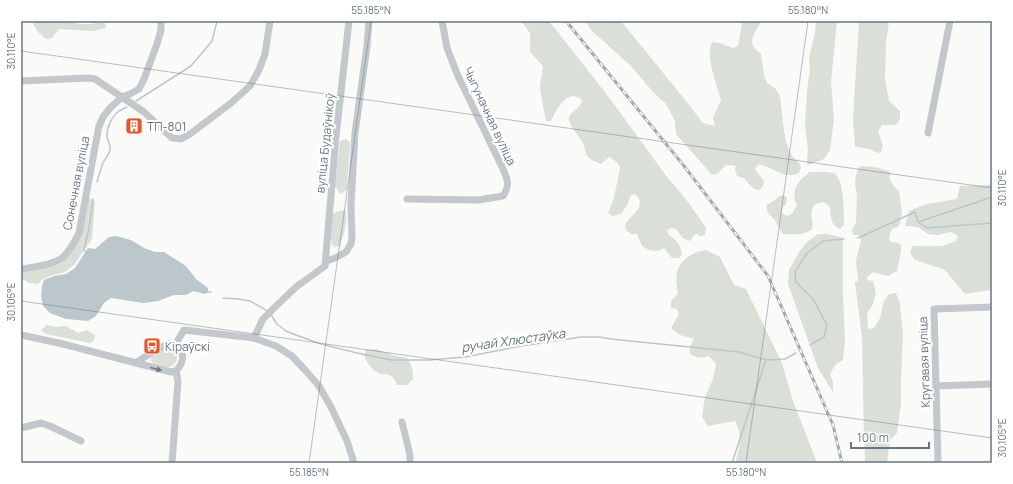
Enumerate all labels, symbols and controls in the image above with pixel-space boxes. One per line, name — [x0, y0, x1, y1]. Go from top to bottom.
text: 55.185°N — [351, 3, 391, 17]
text: 55.180°N — [788, 3, 828, 17]
text: 30.110°E — [4, 32, 18, 70]
street label: Чыгуначная вуліца — [460, 64, 520, 168]
street label: вуліца Будаўнікоў — [311, 91, 339, 194]
building icon: ТП-801 — [124, 116, 144, 136]
place label: ТП-801 — [147, 118, 186, 135]
street label: Сонечная вуліца — [59, 135, 93, 231]
text: 30.110°E — [995, 169, 1009, 207]
text: 30.105°E — [4, 282, 18, 321]
street label: Кругавая вуліца — [914, 316, 934, 408]
water label: ручай Хлюстаўка — [460, 324, 567, 356]
bus stop icon: Кіраўскі — [142, 336, 162, 356]
place label: Кіраўскі — [165, 338, 210, 355]
one-way arrow — [150, 366, 162, 372]
text: 30.105°E — [995, 418, 1009, 457]
scale bar — [851, 424, 929, 450]
text: 100 m — [857, 429, 889, 446]
text: 55.185°N — [289, 465, 329, 479]
text: 55.180°N — [726, 465, 766, 479]

